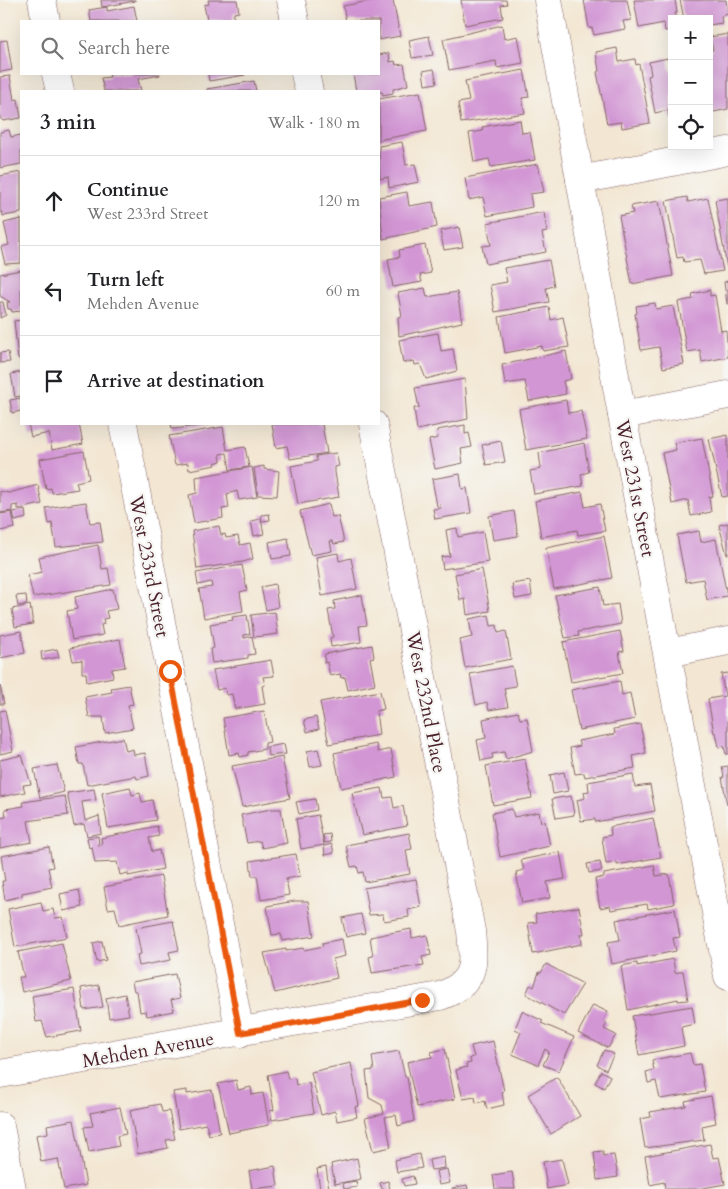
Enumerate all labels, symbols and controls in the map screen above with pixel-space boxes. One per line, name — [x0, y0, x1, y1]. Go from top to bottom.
map controls — [668, 15, 713, 150]
button: + — [668, 15, 713, 60]
search box — [20, 20, 380, 75]
icon: search — [38, 34, 66, 62]
text: Search here — [78, 35, 170, 61]
button: − — [668, 60, 713, 105]
button: locate — [668, 105, 713, 150]
text: 3 min — [40, 108, 96, 137]
text: Walk · 180 m — [268, 112, 360, 134]
text: Continue — [87, 177, 169, 203]
icon: ahead — [40, 187, 68, 215]
text: 120 m — [318, 190, 360, 212]
text: West 233rd Street — [87, 203, 208, 225]
text: Turn left — [87, 267, 164, 293]
icon: left — [40, 277, 68, 305]
text: 60 m — [326, 280, 360, 302]
text: Mehden Avenue — [87, 293, 199, 315]
icon: arrive — [40, 367, 68, 395]
text: Arrive at destination — [87, 368, 264, 394]
street label: West 231st Street — [609, 416, 661, 559]
street label: West 233rd Street — [122, 492, 176, 639]
street label: West 232nd Place — [399, 628, 453, 775]
route start — [159, 660, 182, 683]
route end — [411, 989, 434, 1012]
street label: Mehden Avenue — [80, 1026, 216, 1074]

